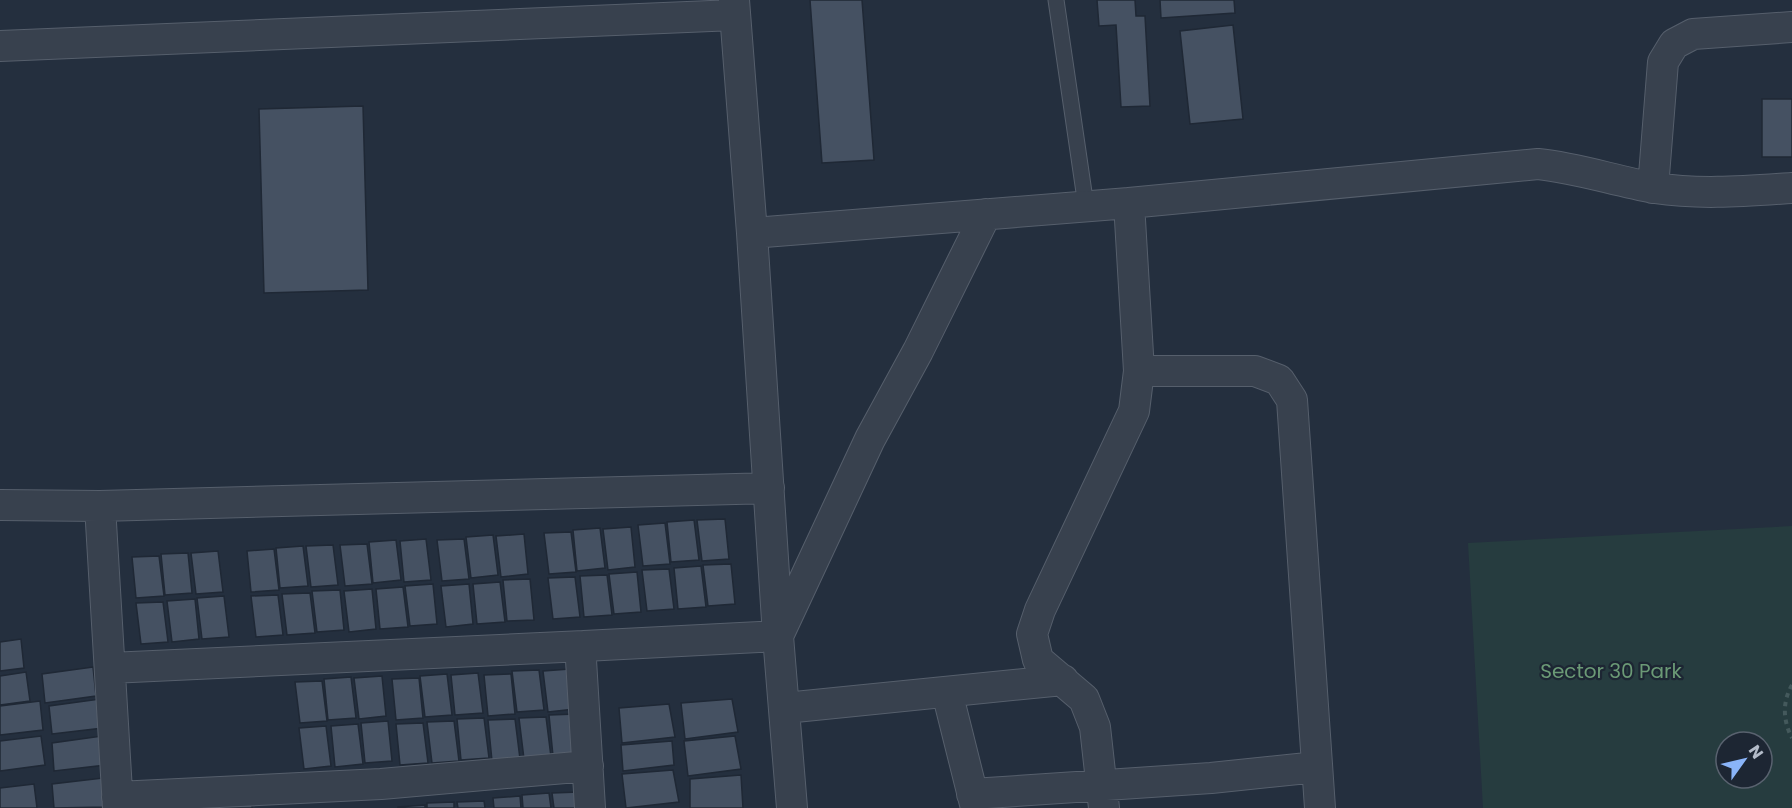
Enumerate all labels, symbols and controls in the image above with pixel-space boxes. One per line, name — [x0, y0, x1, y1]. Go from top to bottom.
park label: Sector 30 Park — [1540, 657, 1683, 685]
north arrow — [1714, 730, 1774, 790]
text: N — [1743, 740, 1769, 763]

